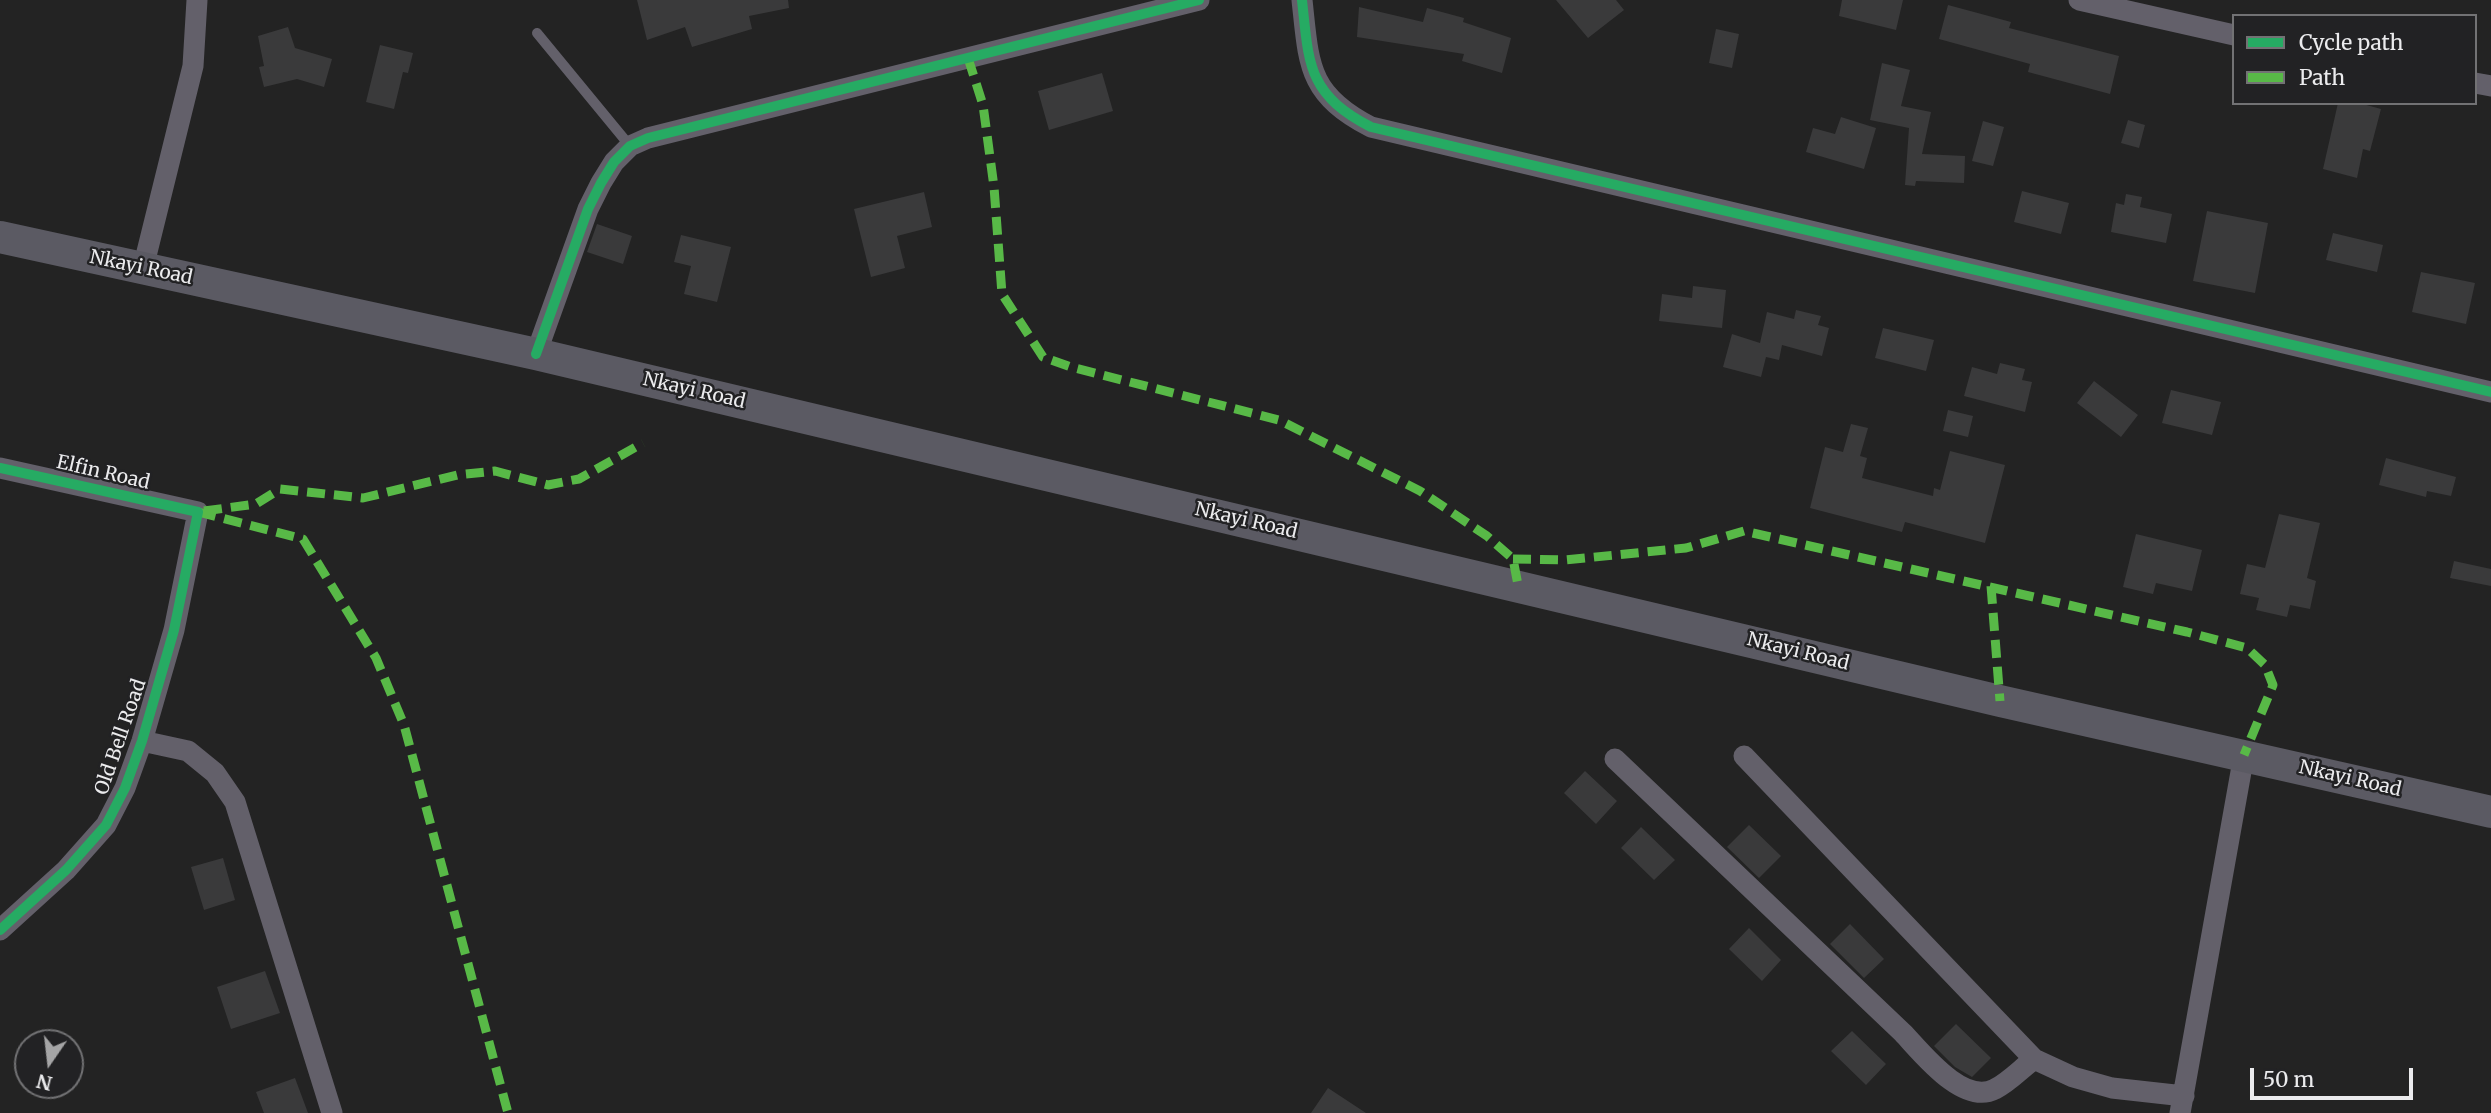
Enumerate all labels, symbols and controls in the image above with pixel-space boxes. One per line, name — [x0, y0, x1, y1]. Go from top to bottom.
legend — [2232, 14, 2477, 105]
text: Cycle path — [2299, 29, 2403, 56]
text: Path — [2299, 64, 2345, 91]
street label: Nkayi Road — [88, 246, 194, 290]
street label: Nkayi Road — [641, 368, 747, 414]
street label: Elfin Road — [54, 451, 152, 495]
street label: Nkayi Road — [1193, 498, 1299, 544]
street label: Nkayi Road — [1745, 628, 1851, 676]
street label: Old Bell Road — [91, 676, 151, 798]
street label: Nkayi Road — [2297, 756, 2403, 802]
north arrow — [14, 1029, 84, 1099]
scale bar — [2253, 1054, 2416, 1098]
text: 50 m — [2263, 1066, 2314, 1093]
text: N — [34, 1069, 55, 1096]

